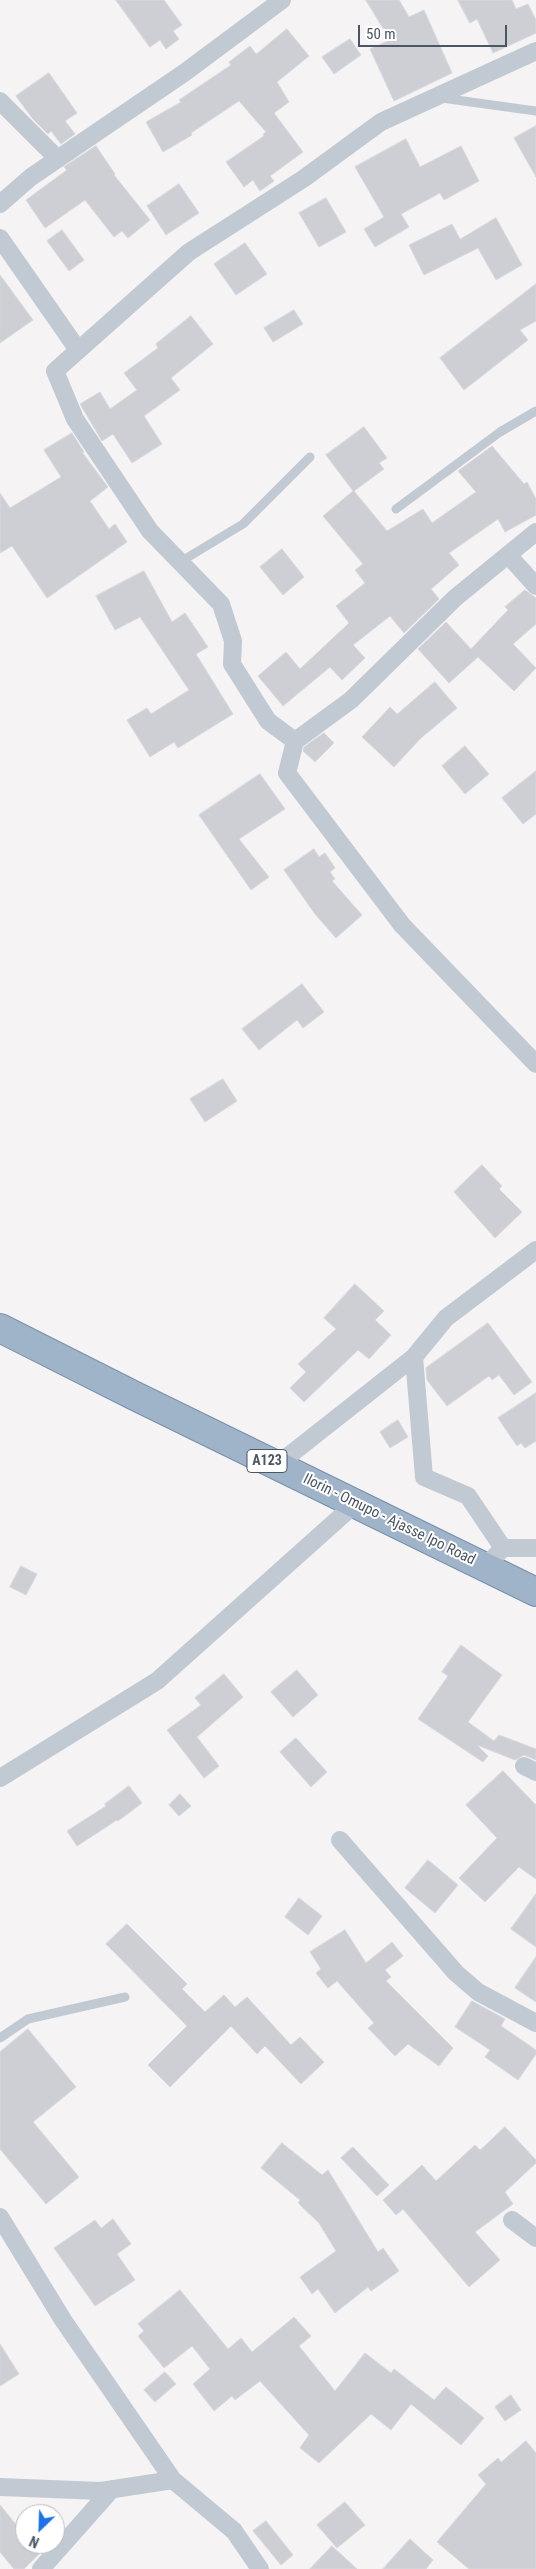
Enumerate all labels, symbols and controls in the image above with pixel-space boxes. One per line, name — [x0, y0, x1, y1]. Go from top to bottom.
scale bar — [361, 15, 510, 47]
text: 50 m — [366, 25, 396, 43]
road number: A123 — [247, 1450, 287, 1472]
street label: Ilorin - Omupo - Ajasse Ipo Road — [300, 1470, 478, 1570]
north arrow — [15, 2504, 65, 2554]
text: N — [27, 2533, 41, 2551]

